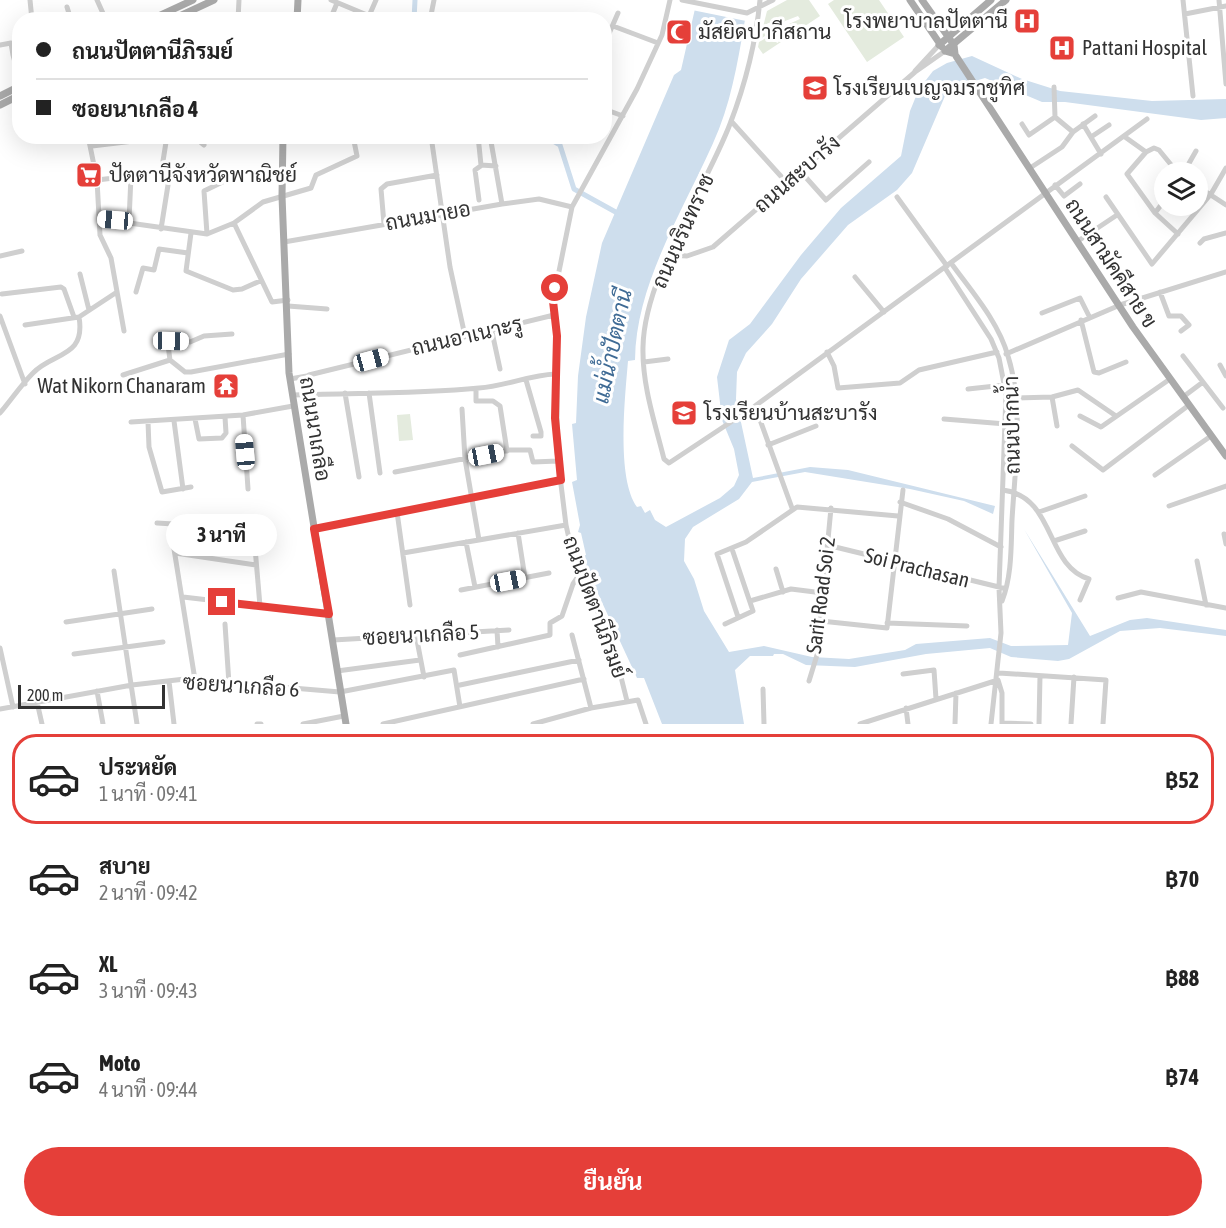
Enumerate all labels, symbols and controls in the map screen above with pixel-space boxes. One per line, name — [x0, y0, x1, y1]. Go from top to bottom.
hospital icon: โรงพยาบาลปัตตานี — [1012, 6, 1042, 36]
place label: โรงพยาบาลปัตตานี — [843, 8, 1008, 32]
mosque icon: มัสยิดปากีสถาน — [664, 17, 694, 47]
place label: มัสยิดปากีสถาน — [698, 19, 832, 43]
hospital icon: Pattani Hospital — [1047, 33, 1077, 63]
place label: Pattani Hospital — [1082, 35, 1207, 59]
text: ถนนปัตตานีภิรมย์ — [72, 38, 233, 64]
school or university icon: โรงเรียนเบญจมราชูทิศ — [800, 73, 830, 103]
place label: โรงเรียนเบญจมราชูทิศ — [833, 75, 1025, 103]
text: ซอยนาเกลือ 4 — [72, 96, 198, 122]
street label: ถนนสะบารัง — [749, 129, 844, 217]
supermarket icon: ปัตตานีจังหวัดพาณิชย์ — [74, 160, 104, 190]
place label: ปัตตานีจังหวัดพาณิชย์ — [109, 161, 297, 186]
map controls — [1154, 162, 1208, 216]
button: layers — [1154, 162, 1208, 216]
street label: ถนนนรินทราช — [646, 170, 718, 292]
street label: ถนนสามัคคีสาย ข — [1061, 193, 1163, 332]
street label: ถนนมายอ — [383, 196, 472, 234]
car — [96, 209, 134, 231]
route start — [541, 274, 568, 301]
water label: แม่น้ำปัตตานี — [581, 283, 637, 406]
street label: ถนนอาเนาะรู — [409, 311, 525, 363]
car — [153, 332, 189, 350]
car — [351, 347, 391, 373]
temple icon: Wat Nikorn Chanaram — [211, 371, 241, 401]
place label: Wat Nikorn Chanaram — [38, 373, 206, 397]
street label: ถนนนาเกลือ — [296, 375, 337, 483]
street label: ถนนปากน้ำ — [993, 376, 1024, 475]
school or university icon: โรงเรียนบ้านสะบารัง — [669, 398, 699, 428]
place label: โรงเรียนบ้านสะบารัง — [703, 400, 878, 424]
car — [234, 433, 256, 471]
car — [467, 443, 505, 467]
callout: 3 นาที — [166, 515, 278, 557]
text: 3 นาที — [197, 523, 246, 546]
street label: ถนนปัตตานีภิรมย์ — [559, 532, 634, 681]
street label: Sarit Road Soi 2 — [801, 535, 839, 655]
street label: Soi Prachasan — [862, 542, 972, 592]
car — [489, 569, 527, 593]
route end — [208, 588, 235, 615]
street label: ซอยนาเกลือ 5 — [362, 618, 480, 649]
street label: ซอยนาเกลือ 6 — [182, 668, 300, 701]
scale bar — [18, 682, 165, 710]
text: 200 m — [27, 686, 63, 704]
icon: car — [27, 752, 81, 806]
text: ประหยัด — [99, 754, 177, 780]
text: ฿52 — [1165, 767, 1199, 793]
text: 1 นาที · 09:41 — [99, 782, 198, 805]
icon: car — [27, 851, 81, 905]
text: สบาย — [99, 853, 151, 879]
text: ฿70 — [1165, 866, 1199, 892]
text: 2 นาที · 09:42 — [99, 881, 198, 904]
icon: car — [27, 950, 81, 1004]
text: XL — [99, 951, 117, 977]
text: ฿88 — [1165, 965, 1199, 991]
text: 3 นาที · 09:43 — [99, 979, 198, 1002]
icon: car — [27, 1049, 81, 1103]
text: Moto — [99, 1050, 141, 1076]
text: ฿74 — [1165, 1064, 1199, 1090]
text: 4 นาที · 09:44 — [99, 1078, 198, 1101]
button: ยืนยัน — [24, 1147, 1202, 1216]

